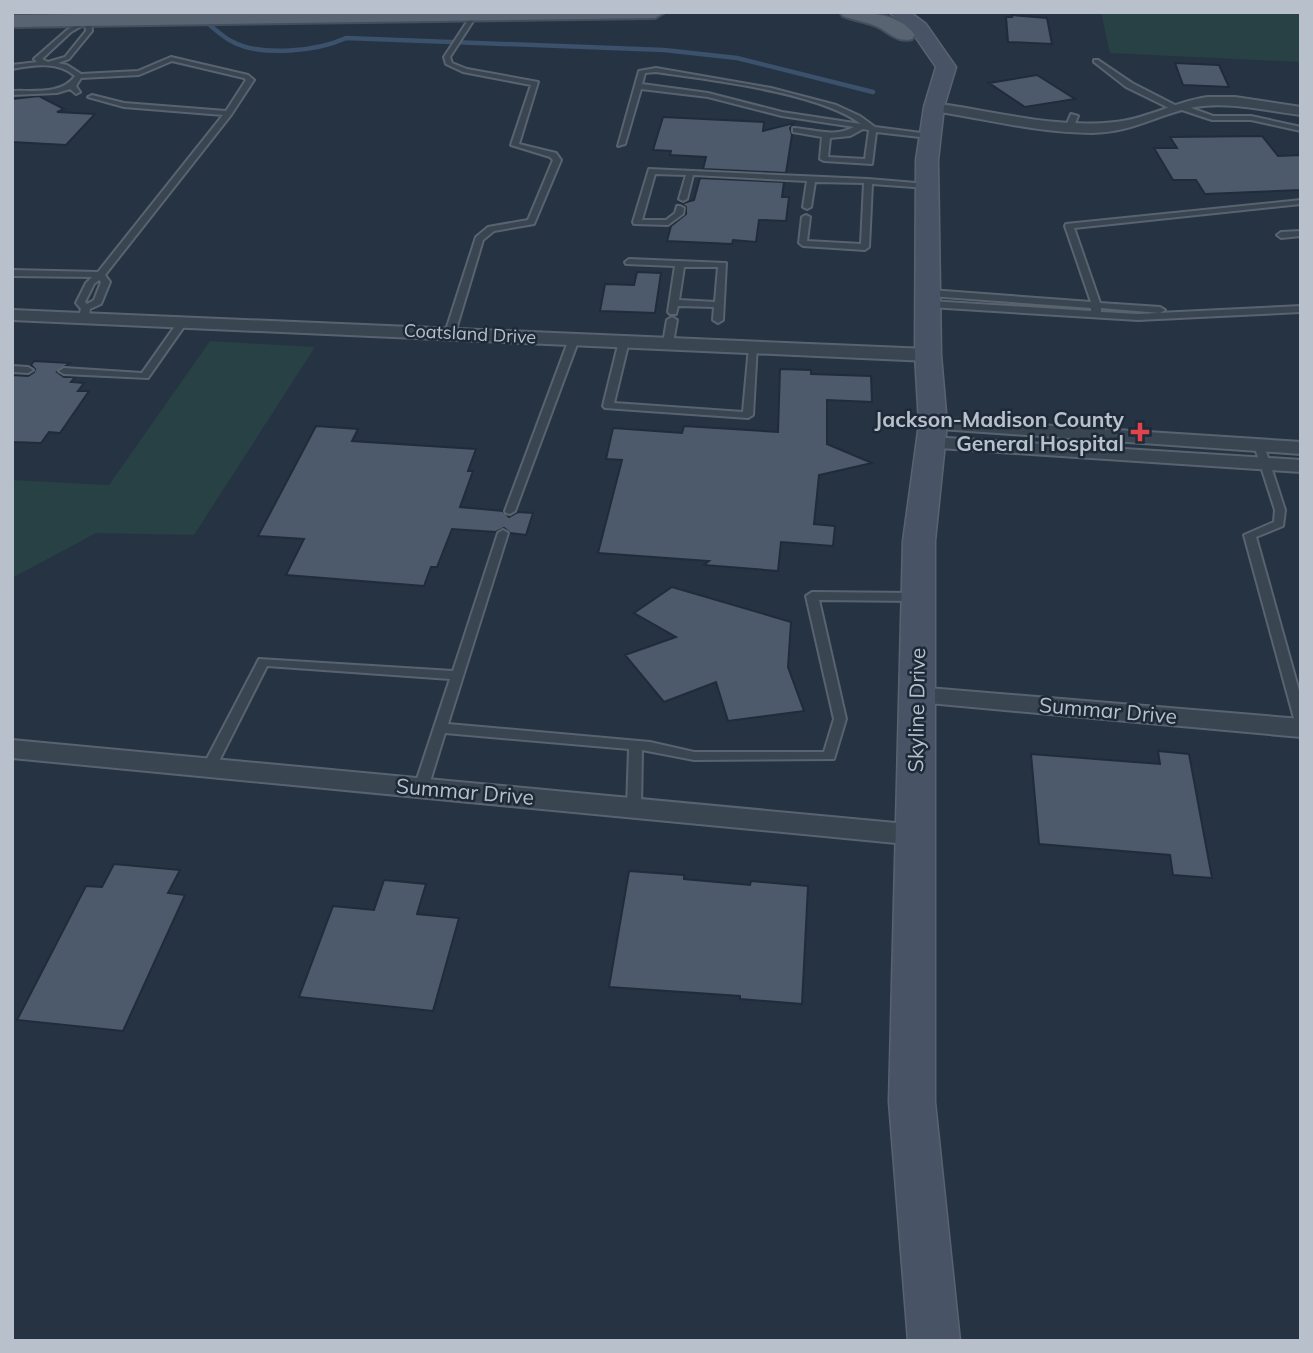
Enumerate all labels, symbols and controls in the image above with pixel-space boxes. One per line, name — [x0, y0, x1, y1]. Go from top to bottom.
street label: Coatsland Drive — [403, 319, 537, 348]
place label: Jackson-Madison County General Hospital — [875, 406, 1125, 456]
marker: Jackson-Madison County General Hospital — [1130, 422, 1150, 442]
street label: Skyline Drive — [902, 647, 930, 773]
street label: Summar Drive — [1038, 691, 1178, 729]
street label: Summar Drive — [395, 772, 535, 810]

